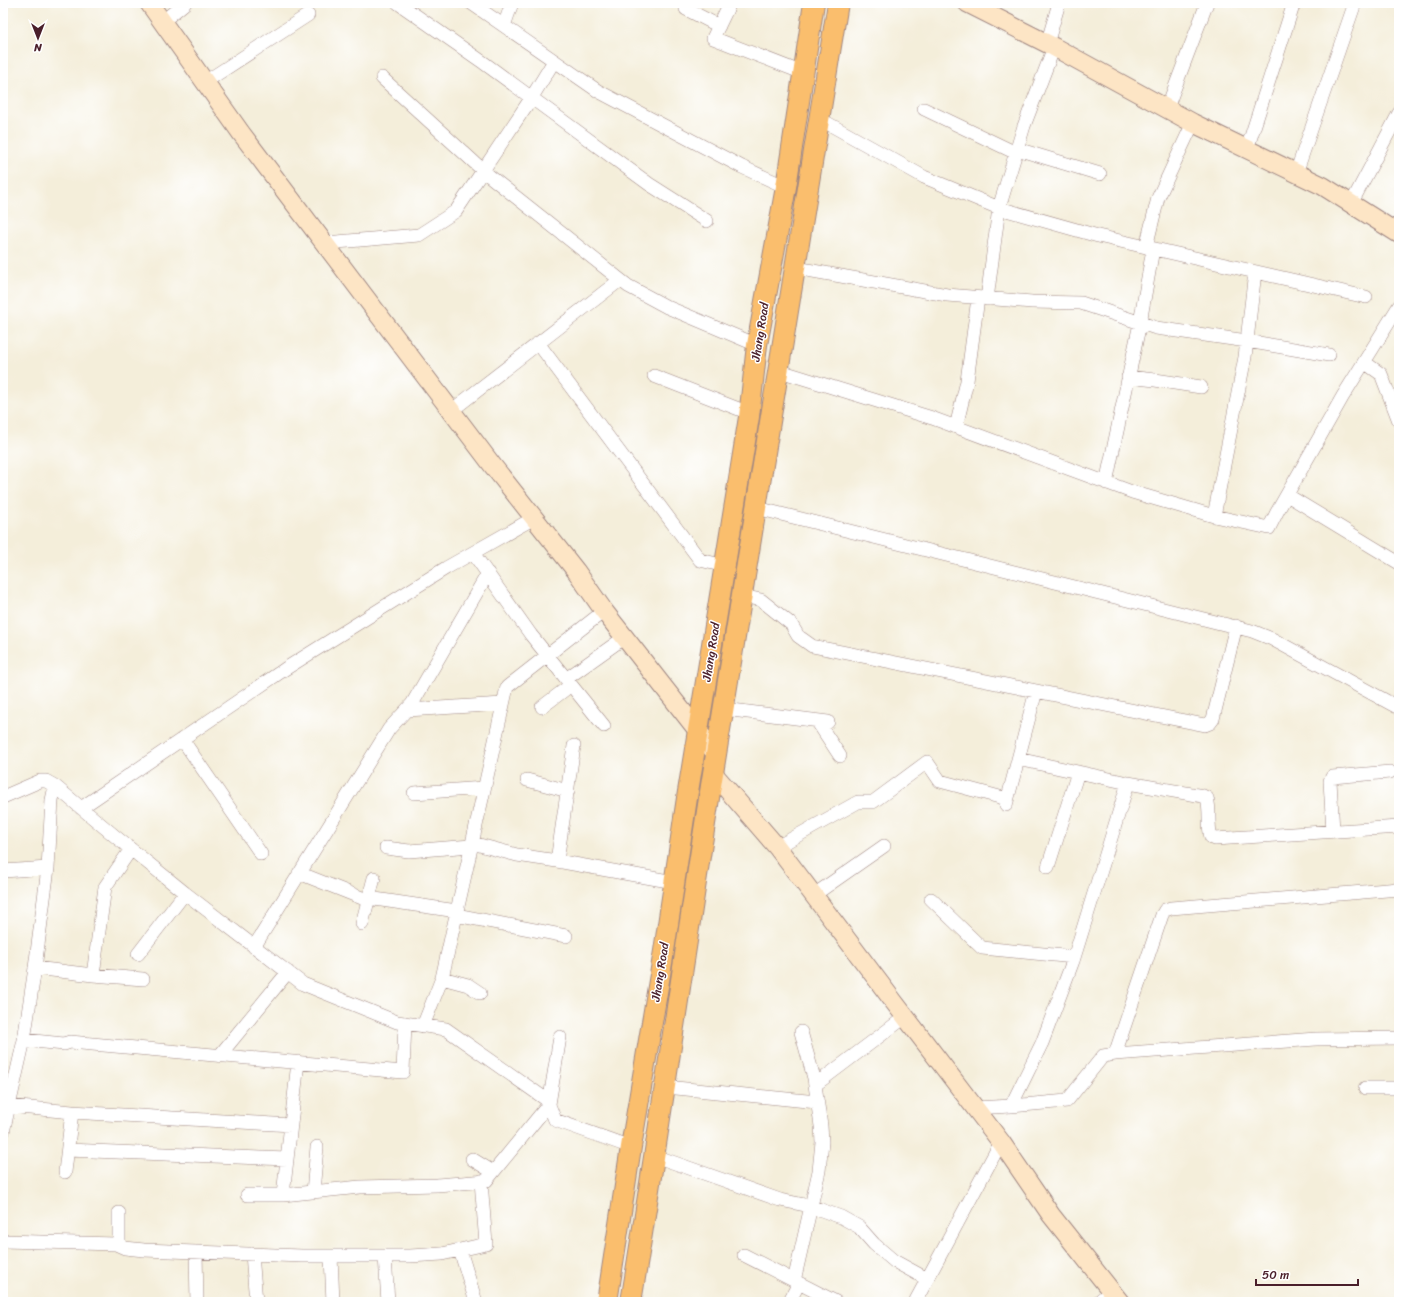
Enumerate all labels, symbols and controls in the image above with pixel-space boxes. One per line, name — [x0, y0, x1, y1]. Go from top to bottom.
north arrow — [18, 18, 58, 58]
text: N — [34, 38, 43, 57]
street label: Jhang Road — [744, 299, 776, 364]
street label: Jhang Road — [695, 619, 727, 684]
street label: Jhang Road — [644, 939, 676, 1004]
scale bar — [1256, 1261, 1358, 1287]
text: 50 m — [1262, 1264, 1289, 1286]

